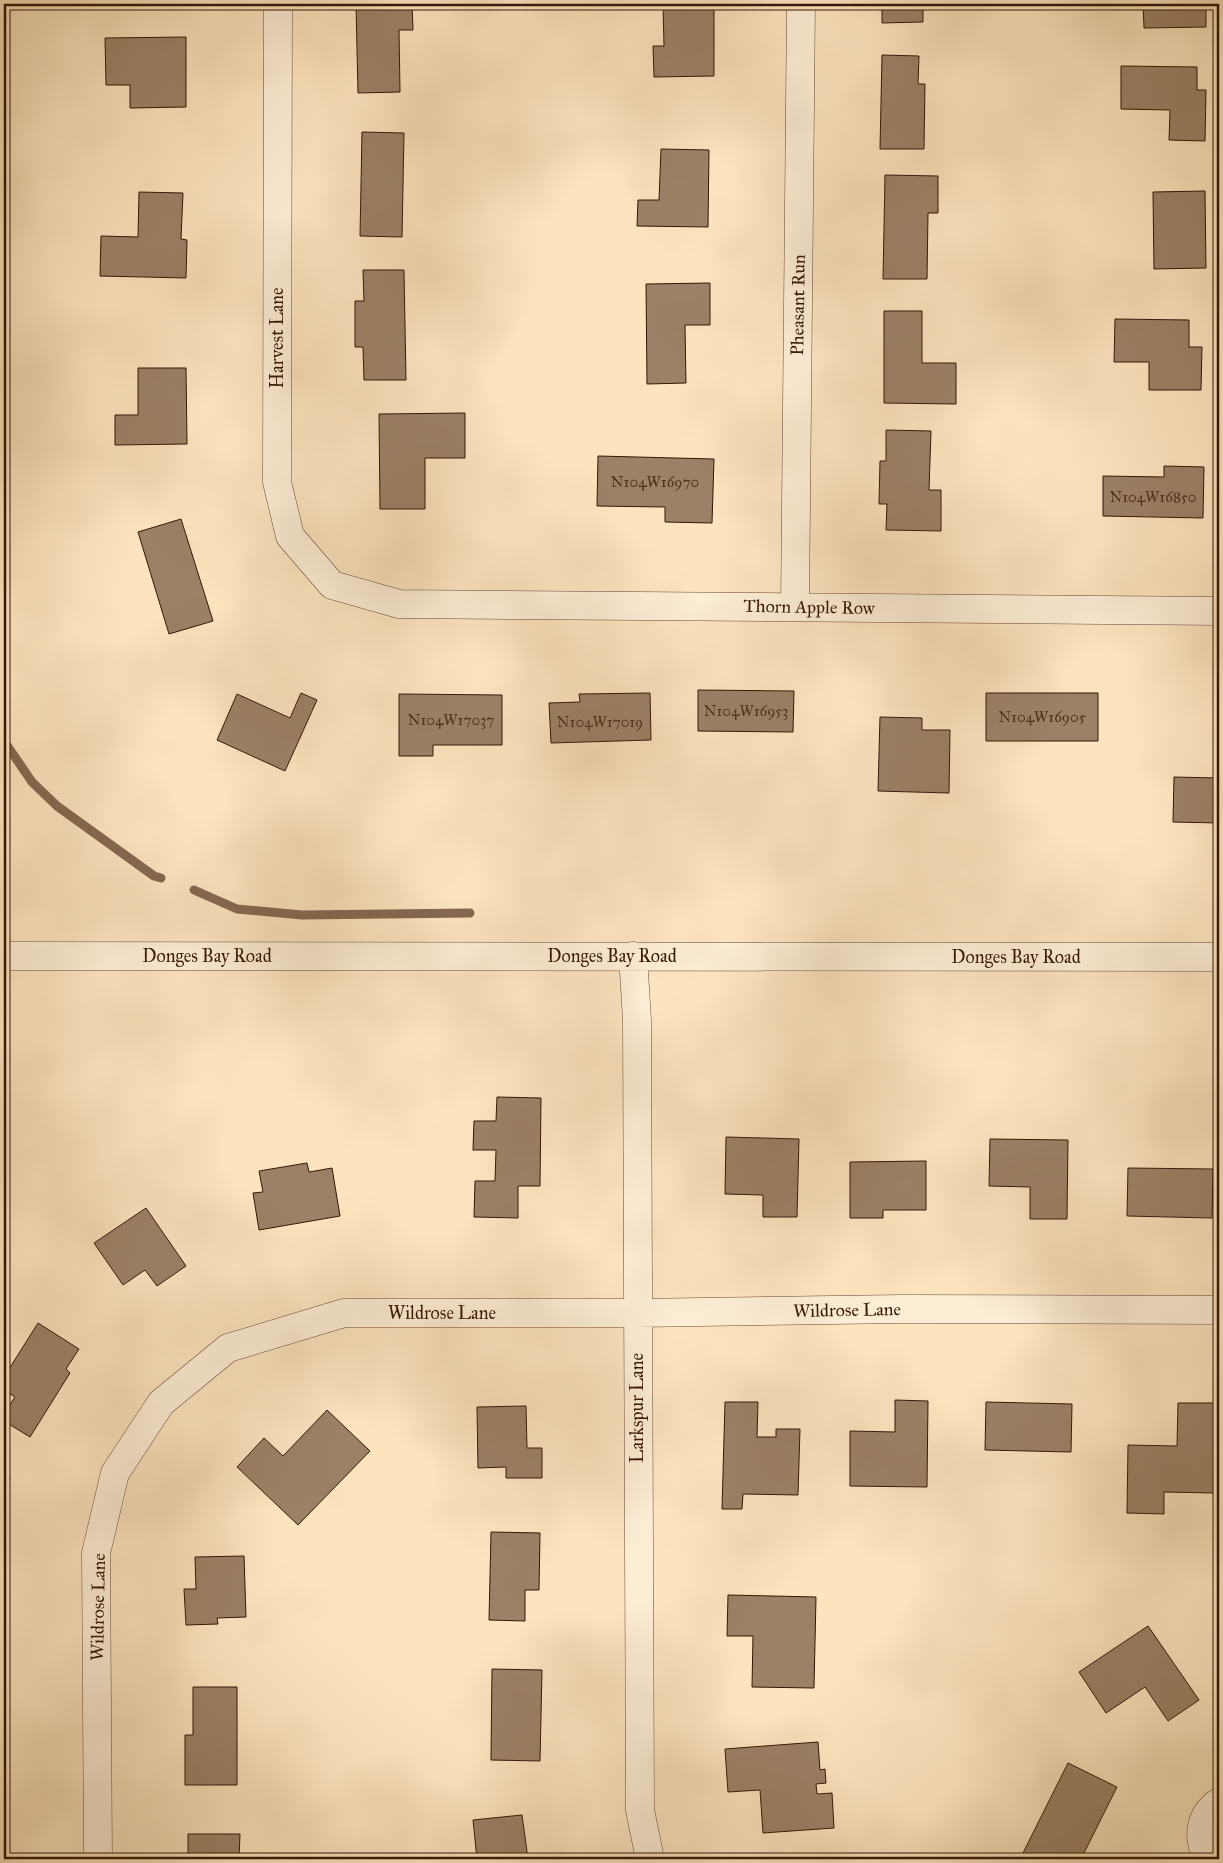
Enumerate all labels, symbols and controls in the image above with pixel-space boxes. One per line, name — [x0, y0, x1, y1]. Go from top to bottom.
street label: Pheasant Run — [786, 254, 810, 356]
street label: Harvest Lane — [266, 287, 288, 389]
house number: N104W16970 — [611, 473, 699, 491]
house number: N104W16850 — [1109, 488, 1197, 506]
street label: Thorn Apple Row — [743, 595, 875, 619]
house number: N104W16953 — [704, 702, 788, 720]
house number: N104W16905 — [998, 708, 1086, 726]
house number: N104W17037 — [408, 711, 494, 729]
house number: N104W17019 — [557, 713, 643, 731]
street label: Donges Bay Road — [142, 945, 272, 968]
street label: Donges Bay Road — [547, 945, 677, 968]
street label: Donges Bay Road — [951, 946, 1081, 969]
street label: Wildrose Lane — [793, 1298, 901, 1322]
street label: Wildrose Lane — [388, 1302, 496, 1324]
street label: Larkspur Lane — [626, 1353, 648, 1463]
street label: Wildrose Lane — [86, 1553, 110, 1661]

